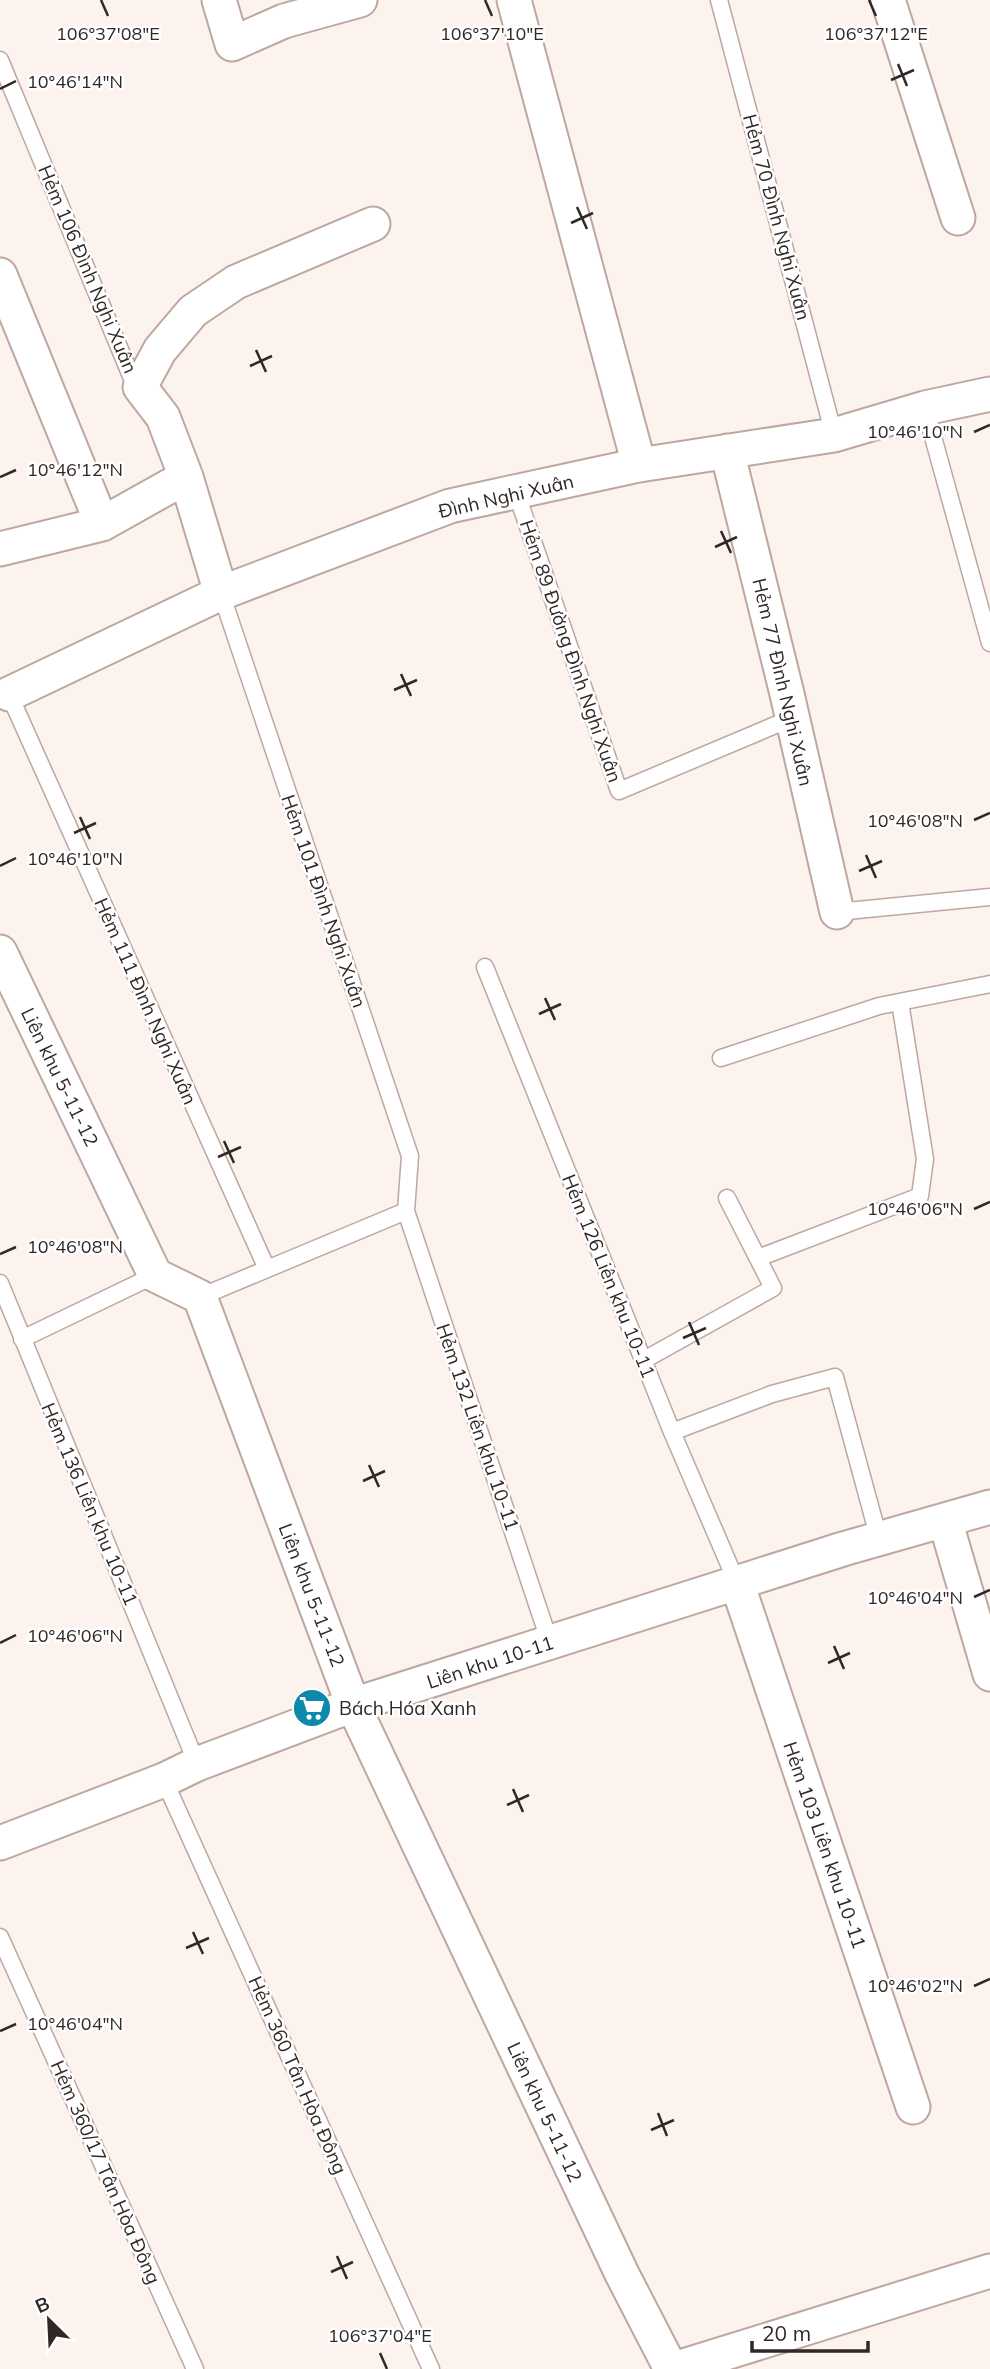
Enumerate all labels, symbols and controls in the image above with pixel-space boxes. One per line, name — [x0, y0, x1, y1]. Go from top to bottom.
text: 106°37'08"E — [56, 22, 160, 45]
text: 106°37'10"E — [440, 22, 544, 45]
text: 106°37'12"E — [824, 22, 928, 45]
text: 10°46'14"N — [27, 70, 123, 93]
street label: Hẻm 70 Đình Nghi Xuân — [738, 111, 816, 323]
street label: Hẻm 106 Đình Nghi Xuân — [33, 161, 143, 377]
text: 10°46'10"N — [867, 420, 963, 443]
text: 10°46'12"N — [27, 458, 123, 481]
street label: Đình Nghi Xuân — [436, 469, 576, 523]
street label: Hẻm 89 Đường Đình Nghi Xuân — [515, 517, 627, 785]
street label: Hẻm 77 Đình Nghi Xuân — [747, 576, 819, 788]
street label: Hẻm 101 Đình Nghi Xuân — [276, 791, 372, 1011]
text: 10°46'08"N — [867, 809, 963, 832]
text: 10°46'10"N — [27, 847, 123, 870]
street label: Hẻm 111 Đình Nghi Xuân — [90, 894, 202, 1108]
street label: Liên khu 5-11-12 — [16, 1004, 104, 1150]
street label: Hẻm 126 Liên khu 10-11 — [557, 1171, 661, 1381]
text: 10°46'06"N — [867, 1197, 963, 1220]
text: 10°46'08"N — [27, 1235, 123, 1258]
street label: Hẻm 132 Liên khu 10-11 — [431, 1320, 525, 1534]
street label: Hẻm 136 Liên khu 10-11 — [36, 1399, 144, 1609]
street label: Liên khu 5-11-12 — [274, 1520, 350, 1670]
text: 10°46'04"N — [867, 1586, 963, 1609]
text: 10°46'06"N — [27, 1624, 123, 1647]
street label: Liên khu 10-11 — [424, 1630, 556, 1694]
supermarket icon: Bách Hóa Xanh — [291, 1687, 333, 1729]
place label: Bách Hóa Xanh — [339, 1696, 477, 1720]
street label: Hẻm 103 Liên khu 10-11 — [778, 1738, 872, 1952]
street label: Hẻm 360 Tân Hòa Đông — [244, 1972, 352, 2178]
text: 10°46'02"N — [867, 1974, 963, 1997]
text: 10°46'04"N — [27, 2012, 123, 2035]
street label: Liên khu 5-11-12 — [502, 2038, 588, 2186]
street label: Hẻm 360/17 Tân Hòa Đông — [46, 2056, 166, 2288]
north arrow — [14, 2285, 84, 2355]
text: B — [31, 2291, 53, 2318]
scale bar — [752, 2310, 867, 2354]
text: 20 m — [762, 2320, 811, 2346]
text: 106°37'04"E — [328, 2324, 432, 2347]

